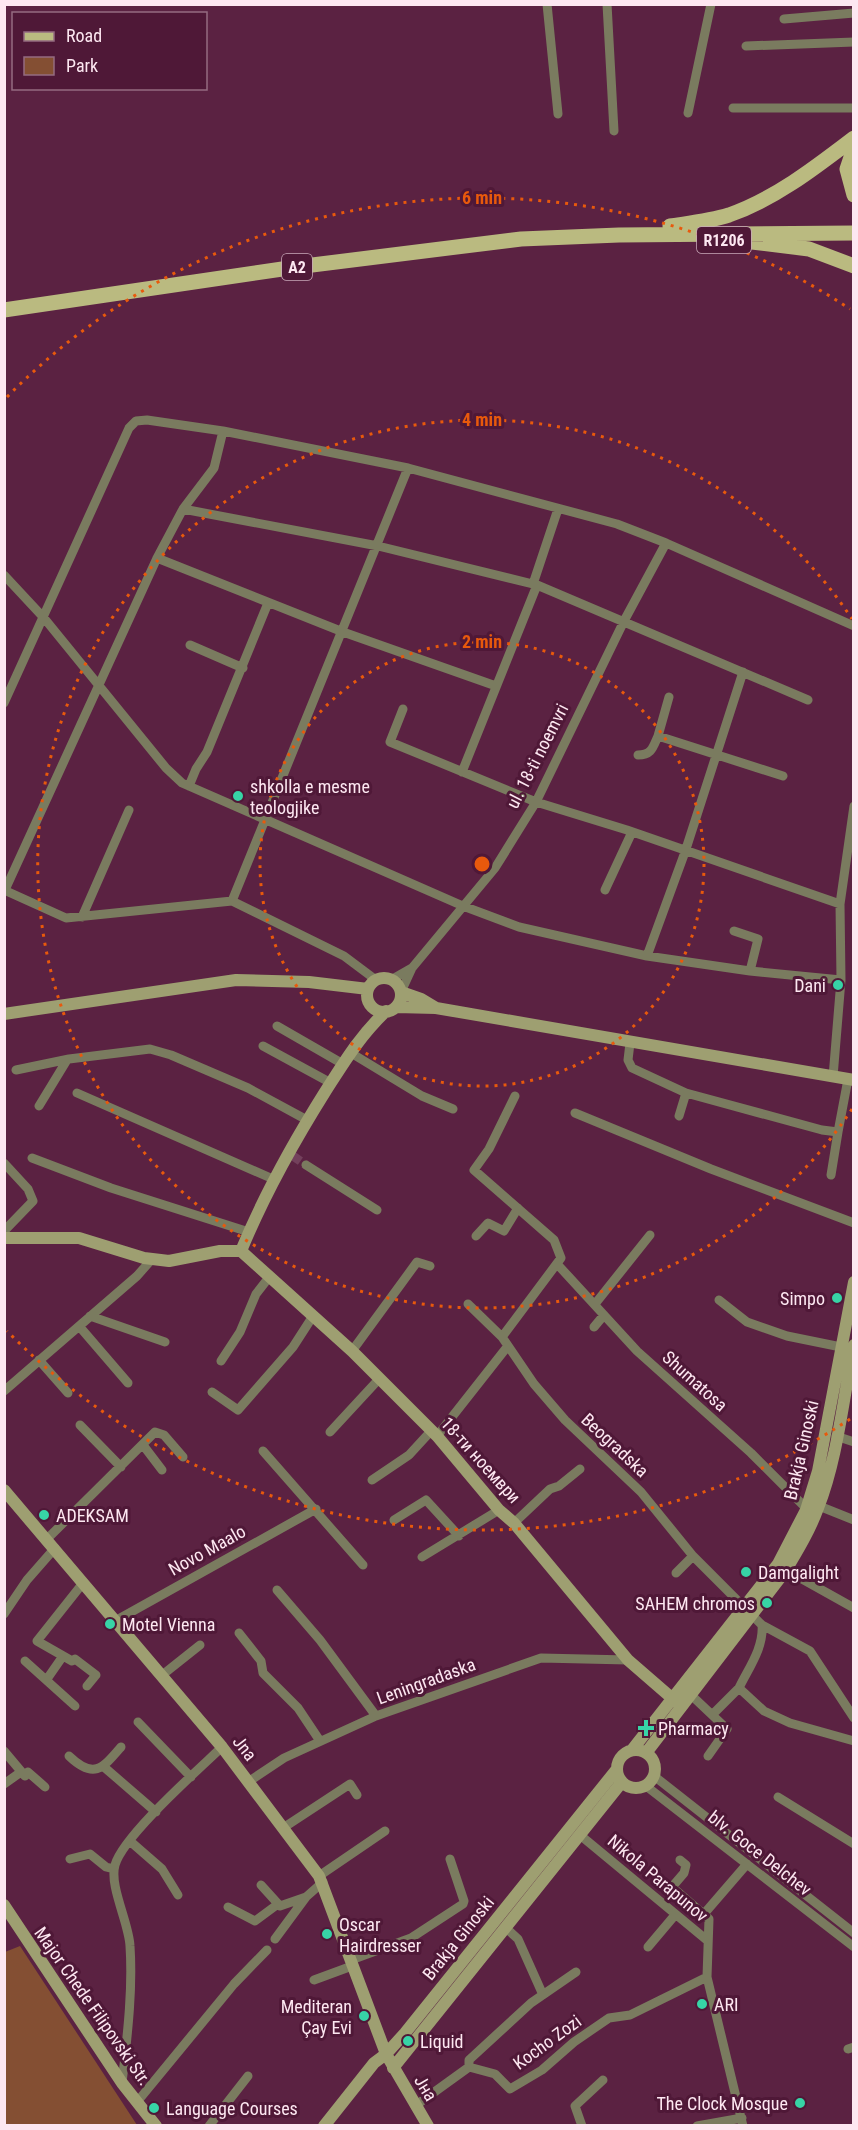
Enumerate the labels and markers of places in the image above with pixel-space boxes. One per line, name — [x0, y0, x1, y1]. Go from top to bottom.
place label: shkolla e mesme teologjike — [250, 776, 370, 818]
marker: shkolla e mesme teologjike — [231, 789, 245, 803]
centre of rings — [472, 854, 492, 874]
place label: Dani — [794, 975, 826, 996]
marker: Dani — [831, 978, 845, 992]
place label: Simpo — [780, 1288, 825, 1309]
marker: Simpo — [830, 1291, 844, 1305]
place label: ADEKSAM — [56, 1505, 129, 1526]
marker: ADEKSAM — [37, 1508, 51, 1522]
place label: Damgalight — [758, 1562, 839, 1583]
marker: Damgalight — [739, 1565, 753, 1579]
place label: SAHEM chromos — [635, 1593, 755, 1614]
marker: SAHEM chromos — [760, 1596, 774, 1610]
place label: Motel Vienna — [122, 1614, 215, 1635]
marker: Motel Vienna — [103, 1617, 117, 1631]
place label: Pharmacy — [658, 1718, 729, 1739]
marker: Pharmacy — [639, 1721, 653, 1735]
place label: Oscar Hairdresser — [339, 1914, 422, 1956]
marker: Oscar Hairdresser — [320, 1927, 334, 1941]
place label: ARI — [714, 1994, 738, 2015]
place label: Mediteran Çay Evi — [281, 1996, 352, 2038]
marker: ARI — [695, 1997, 709, 2011]
marker: Mediteran Çay Evi — [357, 2009, 371, 2023]
place label: Liquid — [420, 2031, 463, 2052]
marker: Liquid — [401, 2034, 415, 2048]
place label: The Clock Mosque — [656, 2093, 788, 2114]
marker: The Clock Mosque — [793, 2096, 807, 2110]
place label: Language Courses — [166, 2098, 298, 2119]
marker: Language Courses — [147, 2101, 161, 2115]

